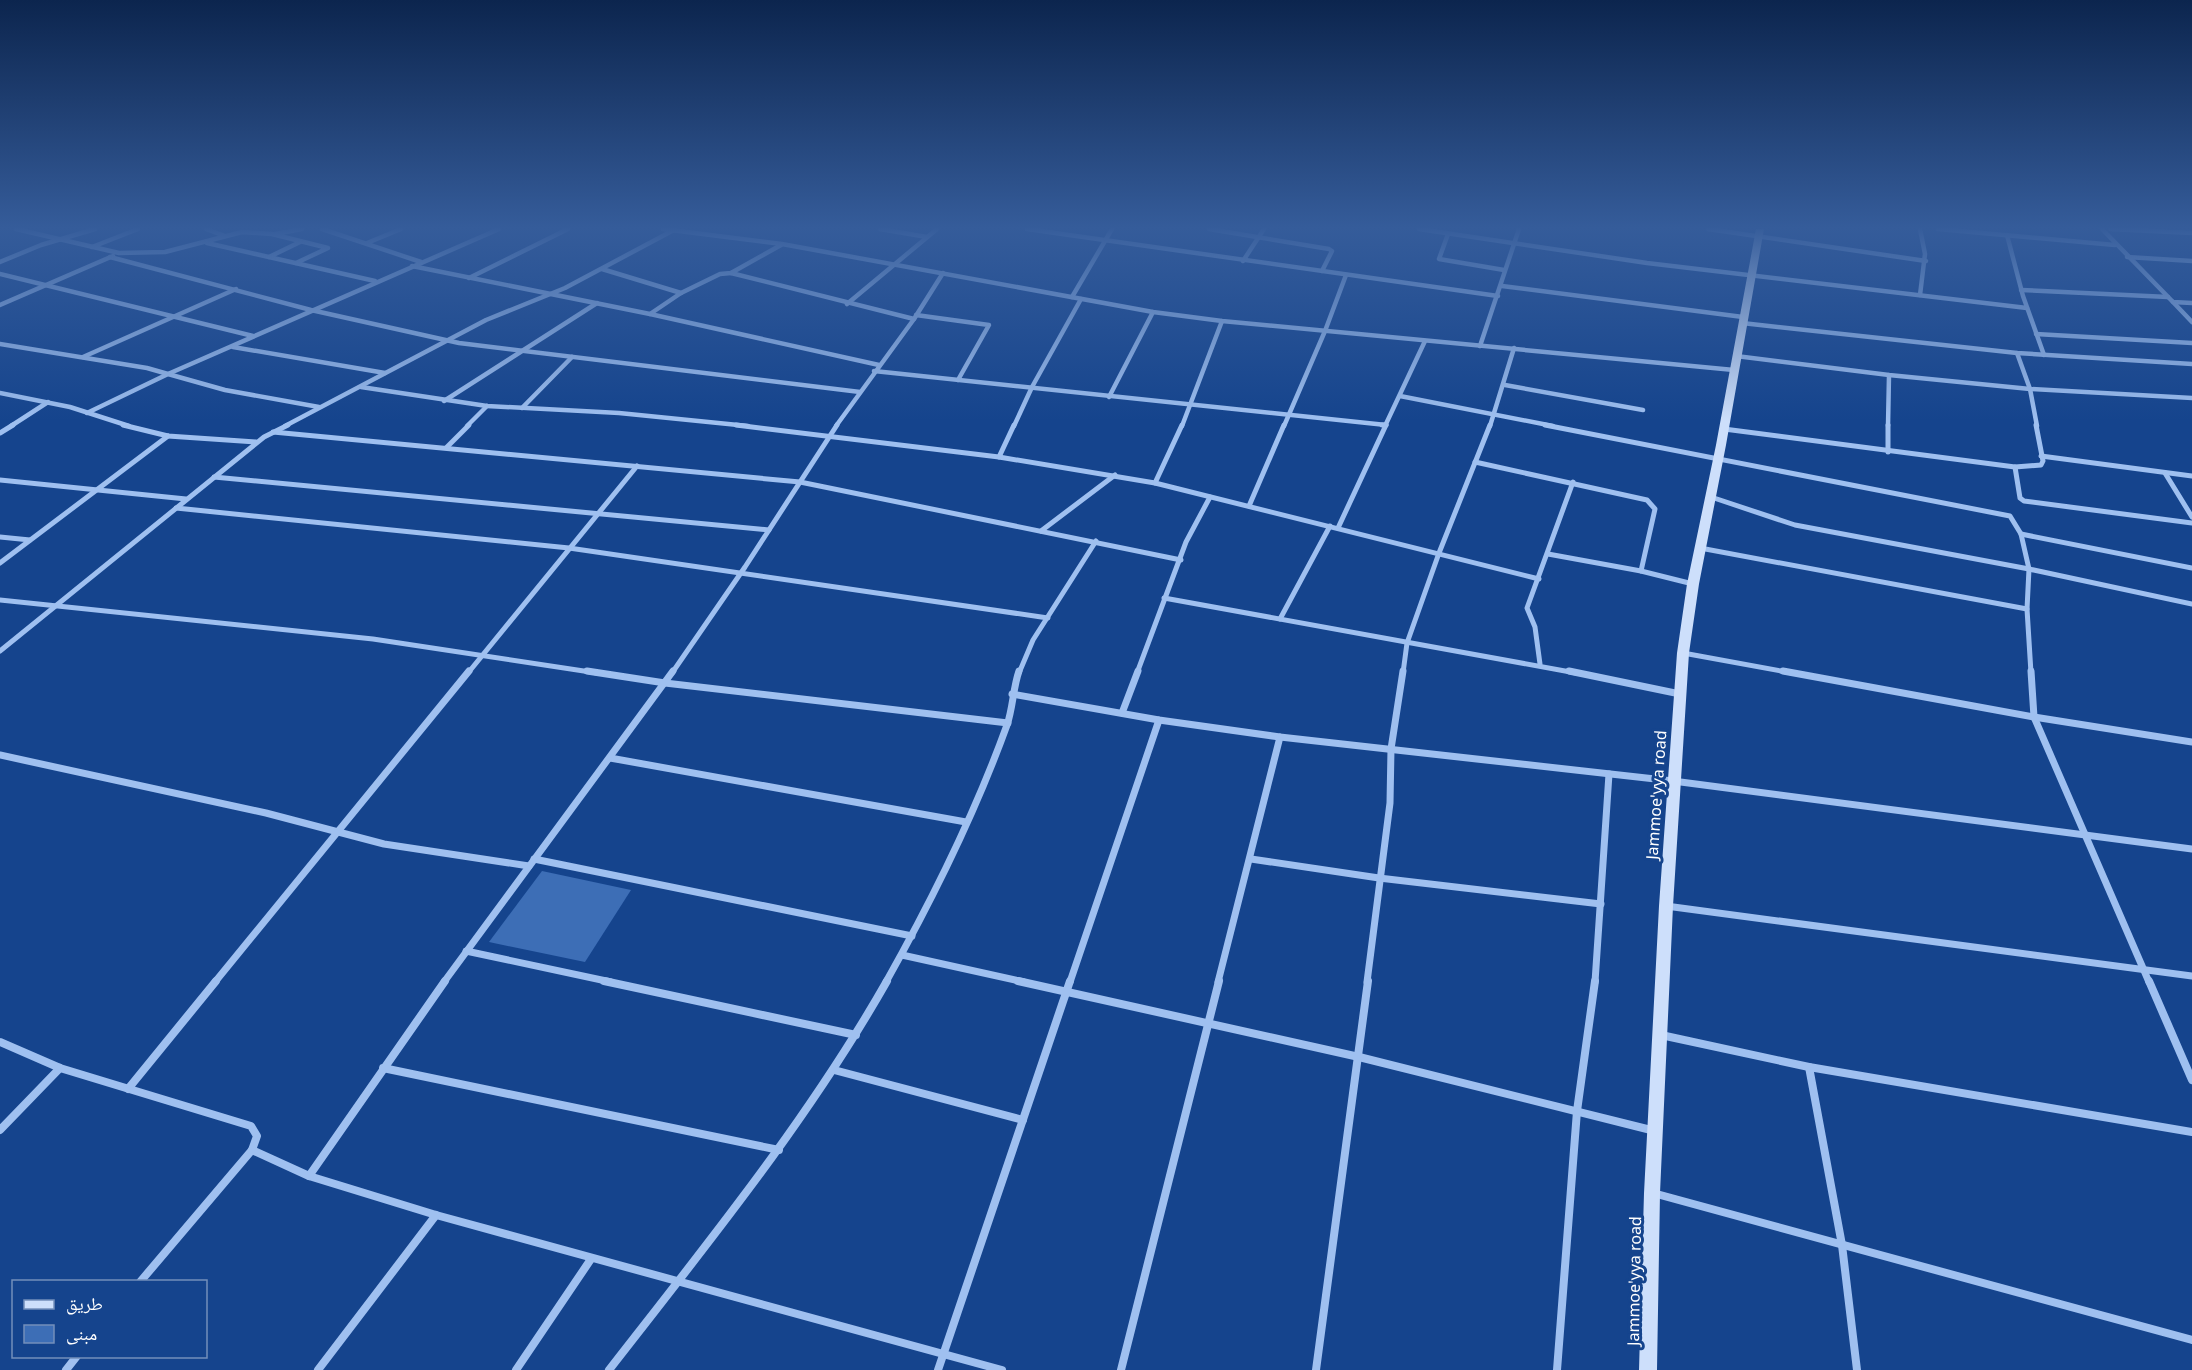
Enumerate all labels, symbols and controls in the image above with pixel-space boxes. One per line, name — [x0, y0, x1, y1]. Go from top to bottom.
street label: Jammoe'yya road — [1640, 730, 1671, 862]
street label: Jammoe'yya road — [1622, 1216, 1646, 1348]
legend — [12, 1280, 207, 1358]
text: طريق — [66, 1291, 103, 1315]
text: مبنى — [66, 1321, 97, 1345]

